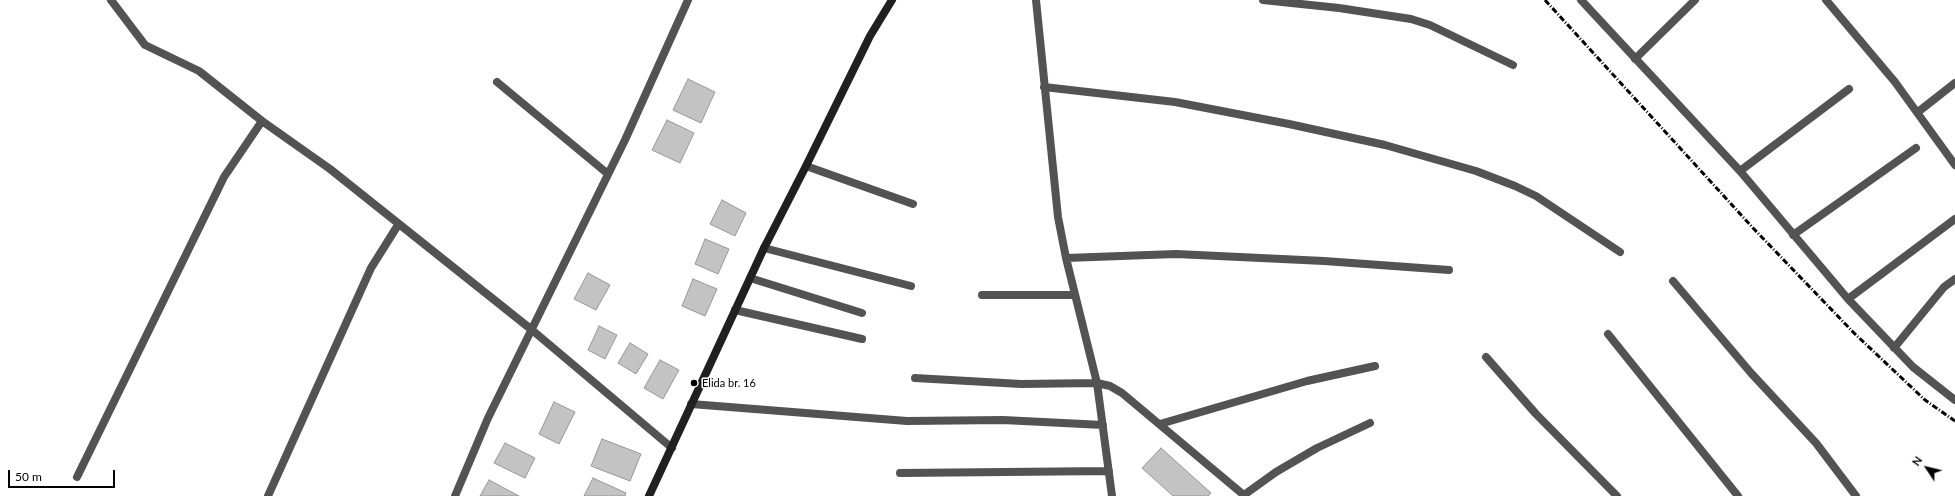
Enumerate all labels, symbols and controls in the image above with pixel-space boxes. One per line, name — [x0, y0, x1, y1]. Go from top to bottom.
place label: Elida br. 16 — [702, 376, 756, 390]
marker: Elida br. 16 — [689, 378, 699, 388]
north arrow — [1907, 448, 1947, 488]
text: N — [1909, 454, 1925, 468]
scale bar — [10, 462, 117, 488]
text: 50 m — [15, 469, 42, 484]

